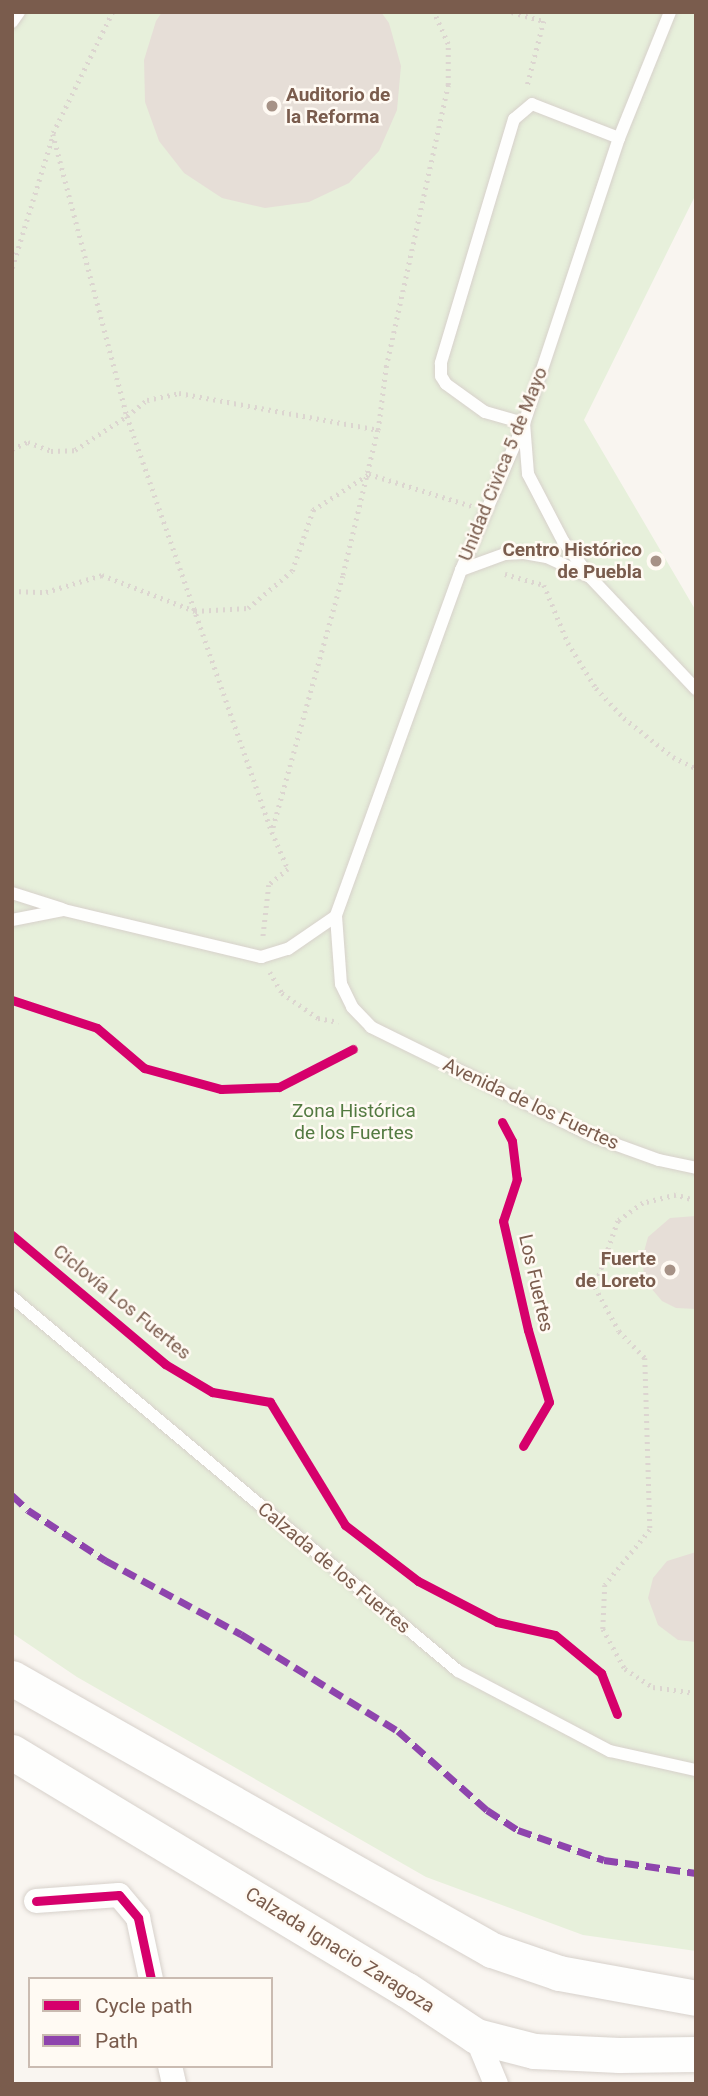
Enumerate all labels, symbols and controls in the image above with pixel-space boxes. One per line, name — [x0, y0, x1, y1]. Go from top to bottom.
place label: Auditorio de la Reforma — [286, 84, 390, 128]
marker: Auditorio de la Reforma — [264, 98, 280, 114]
street label: Unidad Civica 5 de Mayo — [454, 364, 552, 564]
place label: Centro Histórico de Puebla — [502, 539, 642, 583]
marker: Centro Histórico de Puebla — [648, 553, 664, 569]
street label: Avenida de los Fuertes — [439, 1053, 623, 1155]
park label: Zona Histórica de los Fuertes — [292, 1100, 416, 1144]
street label: Los Fuertes — [514, 1232, 558, 1334]
street label: Ciclovía Los Fuertes — [49, 1239, 195, 1365]
place label: Fuerte de Loreto — [575, 1248, 656, 1292]
marker: Fuerte de Loreto — [662, 1262, 678, 1278]
street label: Calzada de los Fuertes — [253, 1498, 415, 1638]
street label: Calzada Ignacio Zaragoza — [241, 1882, 439, 2018]
legend — [28, 1977, 273, 2068]
text: Cycle path — [95, 1994, 193, 2018]
text: Path — [95, 2029, 138, 2053]

